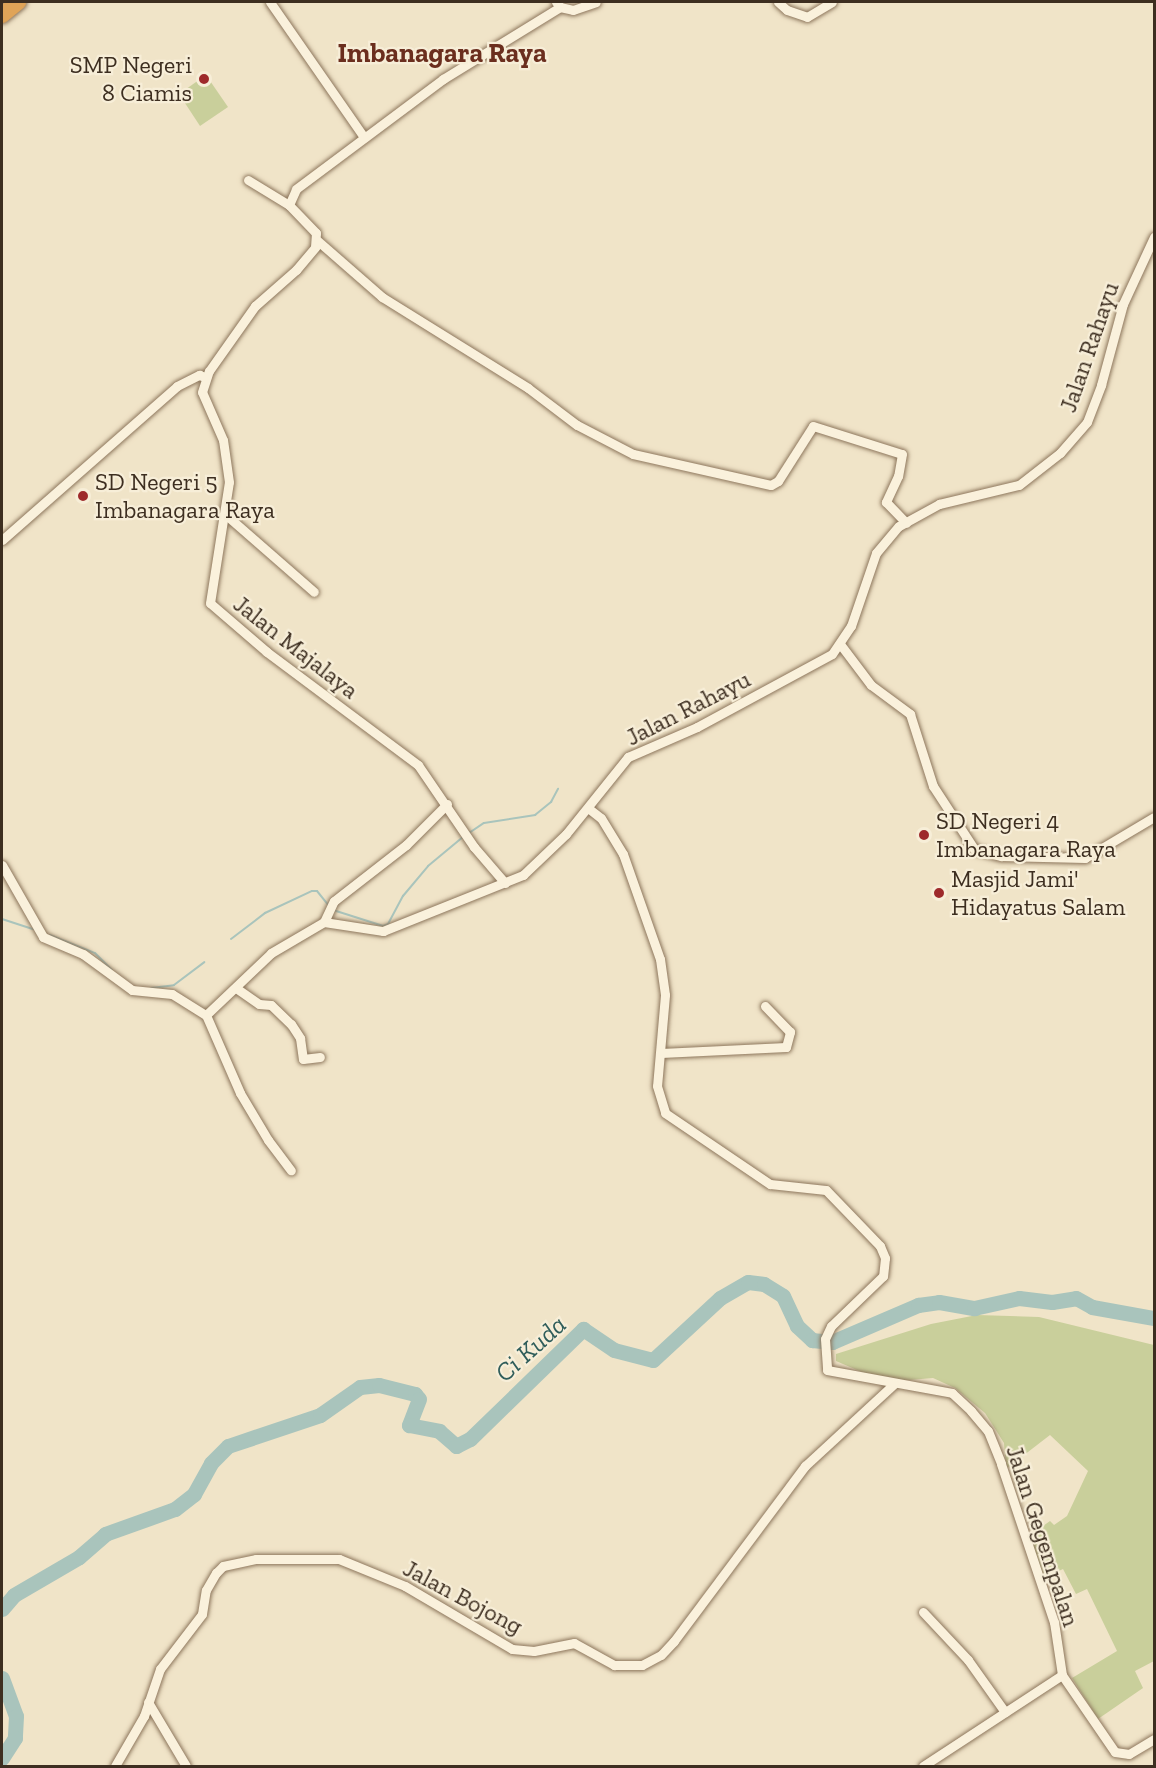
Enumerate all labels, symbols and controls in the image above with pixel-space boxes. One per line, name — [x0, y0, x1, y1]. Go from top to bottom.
district label: Imbanagara Raya — [337, 38, 547, 70]
place label: SMP Negeri 8 Ciamis — [69, 51, 192, 107]
marker: SMP Negeri 8 Ciamis — [197, 72, 211, 86]
street label: Jalan Rahayu — [1053, 278, 1125, 416]
place label: SD Negeri 5 Imbanagara Raya — [95, 468, 275, 524]
marker: SD Negeri 5 Imbanagara Raya — [76, 489, 90, 503]
street label: Jalan Majalaya — [228, 589, 364, 705]
street label: Jalan Rahayu — [621, 664, 755, 752]
place label: SD Negeri 4 Imbanagara Raya — [936, 807, 1116, 863]
marker: SD Negeri 4 Imbanagara Raya — [917, 828, 931, 842]
place label: Masjid Jami' Hidayatus Salam — [951, 865, 1125, 921]
marker: Masjid Jami' Hidayatus Salam — [932, 886, 946, 900]
water label: Ci Kuda — [489, 1309, 573, 1389]
street label: Jalan Gegempalan — [1000, 1442, 1086, 1630]
street label: Jalan Bojong — [398, 1554, 528, 1640]

